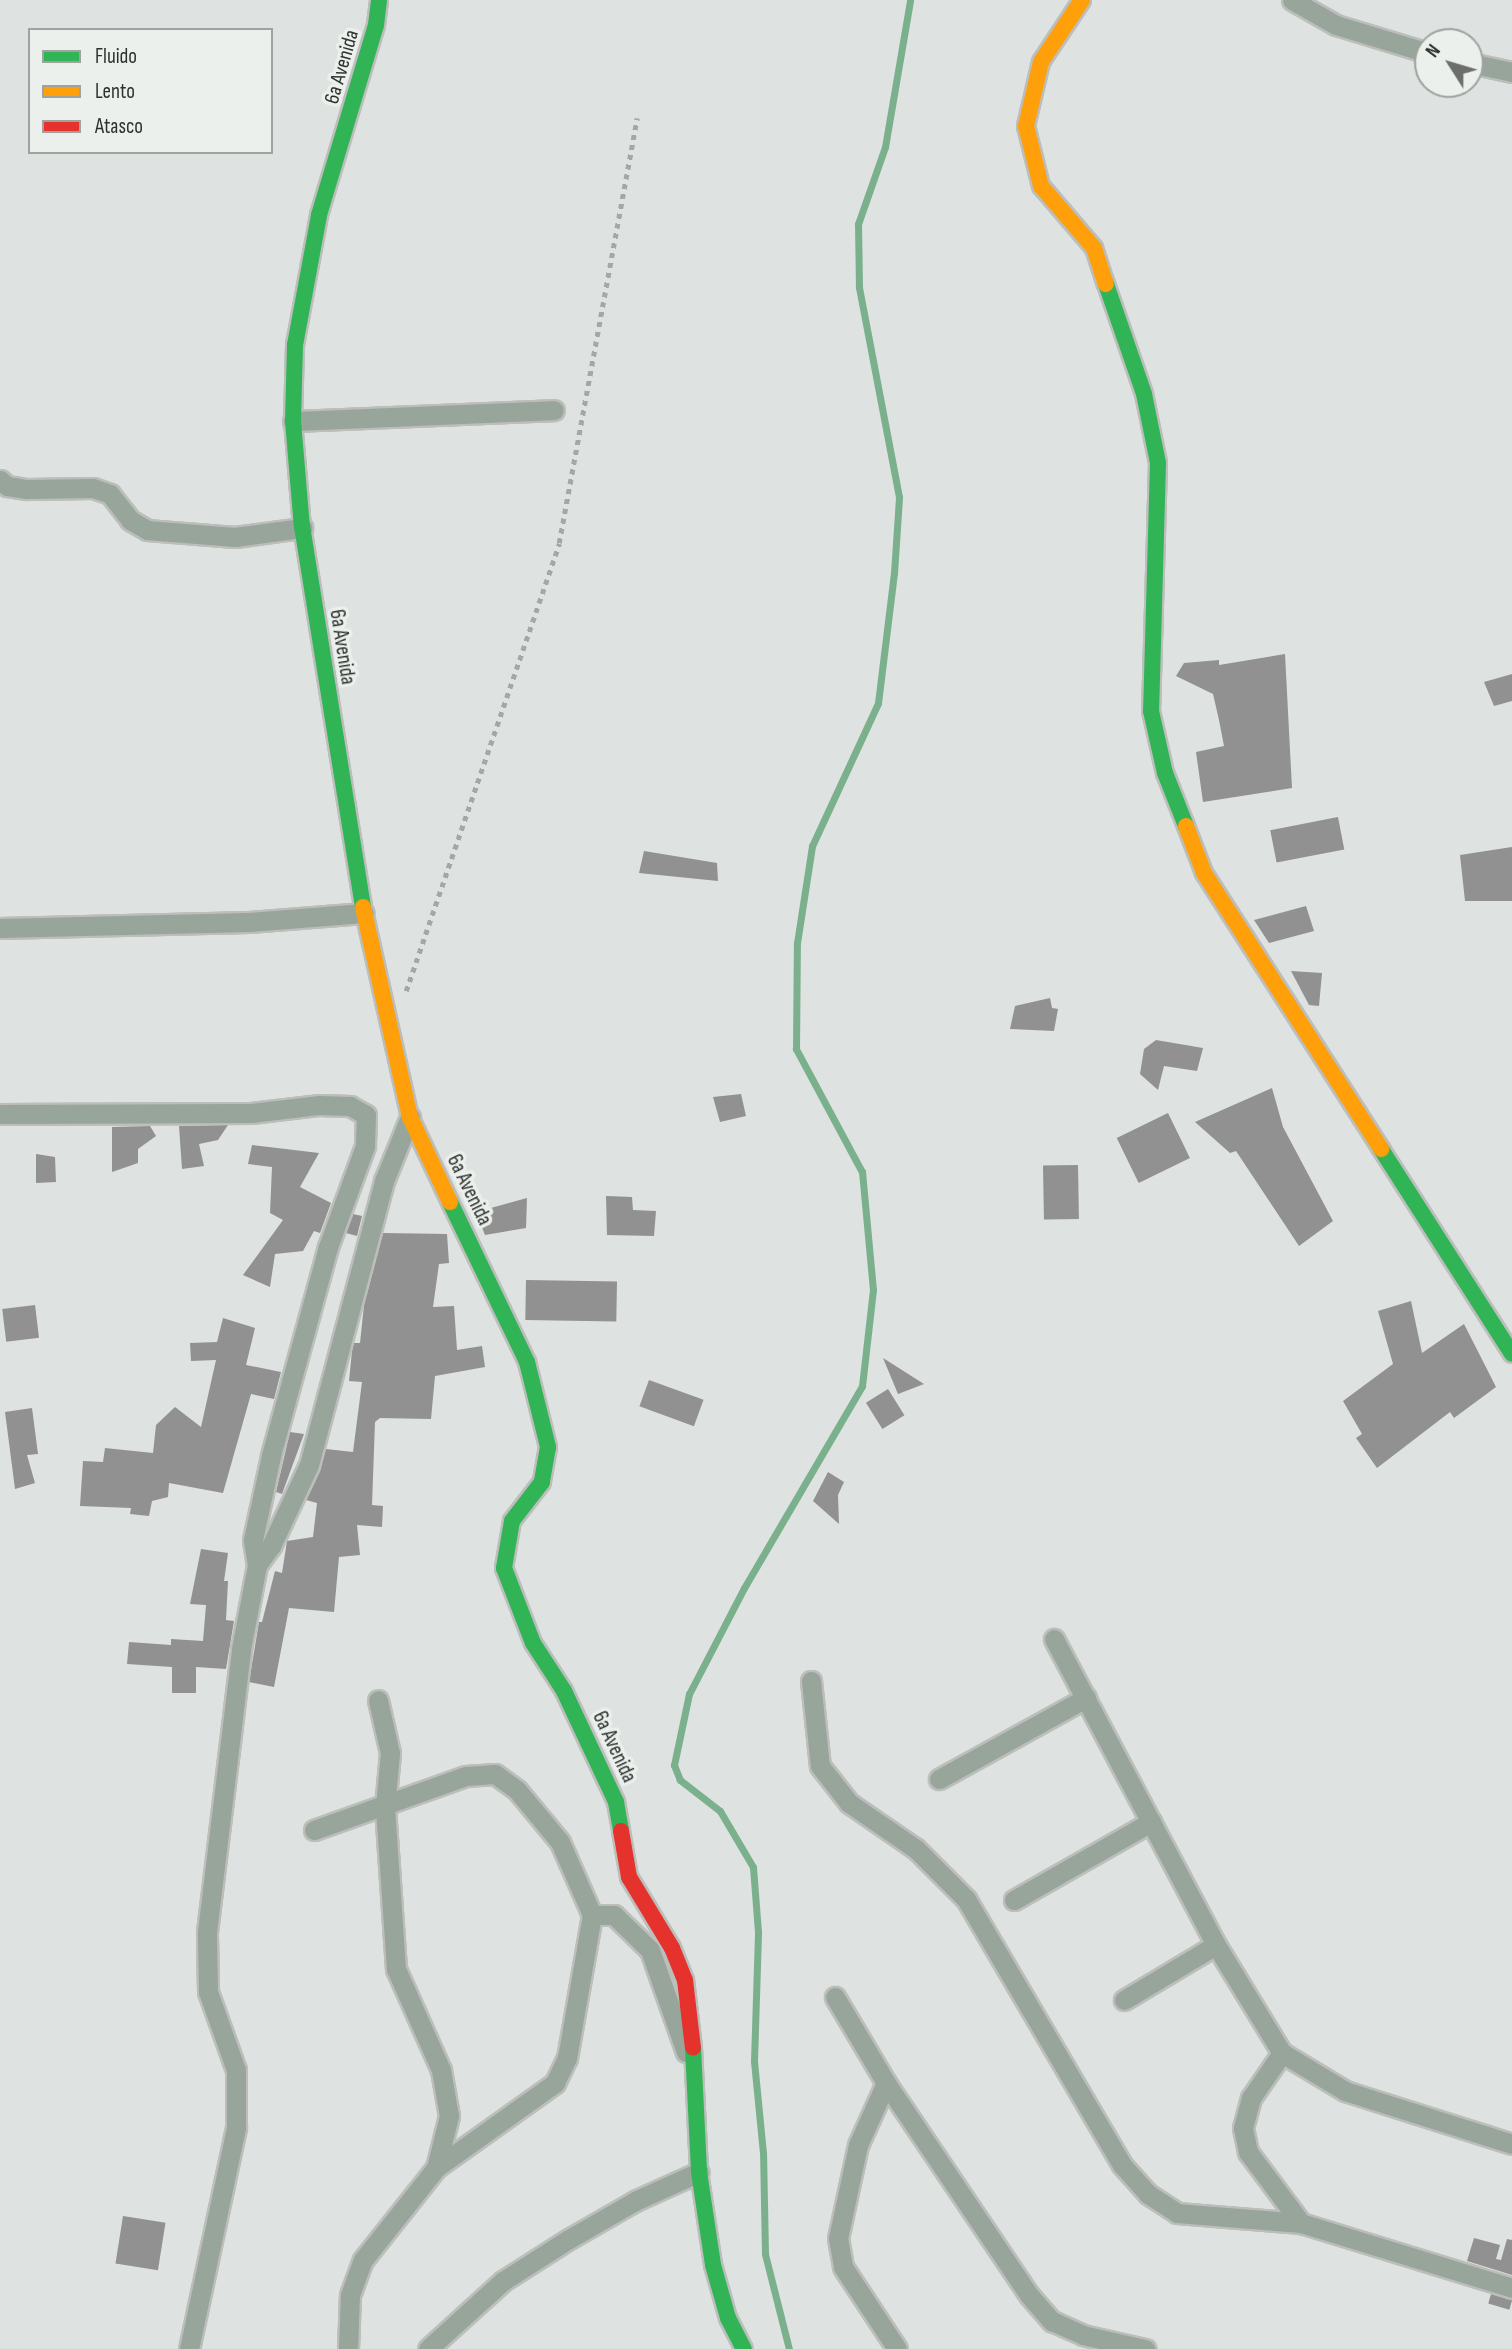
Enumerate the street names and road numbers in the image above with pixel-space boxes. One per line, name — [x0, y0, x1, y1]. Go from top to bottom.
street label: 6a Avenida — [319, 27, 365, 107]
street label: 6a Avenida — [324, 608, 360, 686]
street label: 6a Avenida — [441, 1151, 497, 1229]
street label: 6a Avenida — [587, 1707, 641, 1787]

